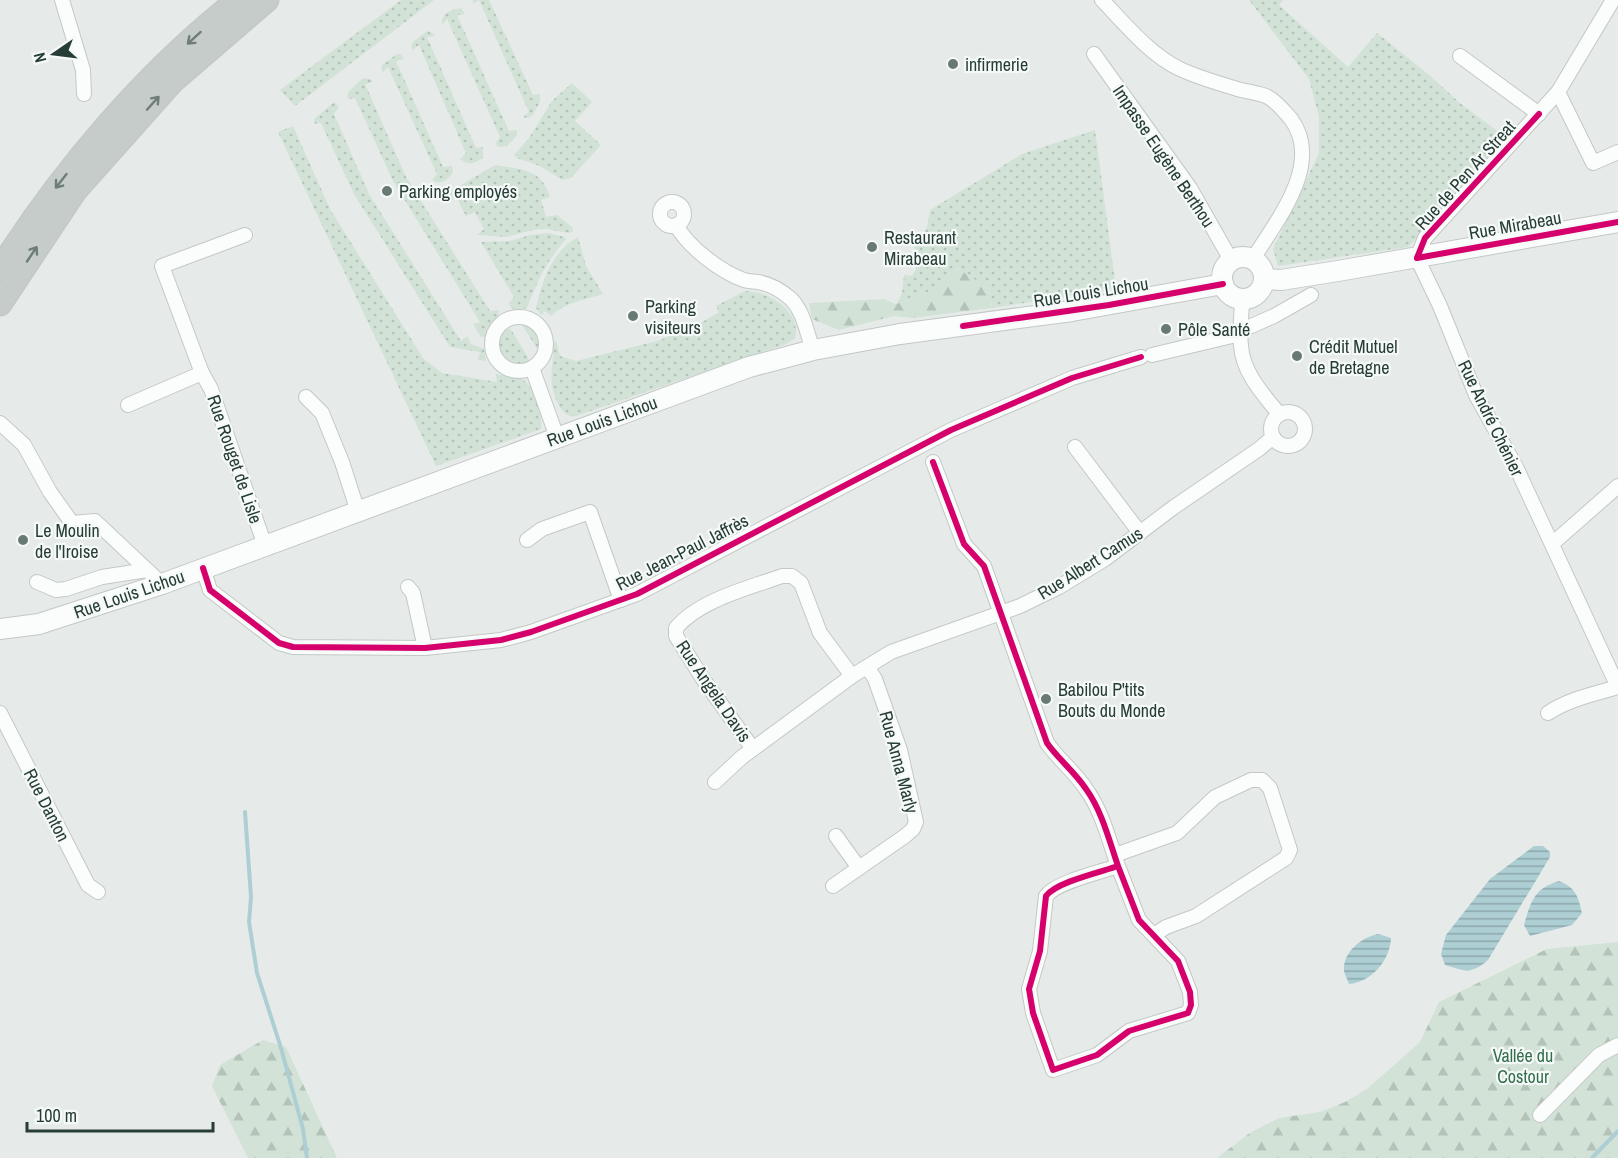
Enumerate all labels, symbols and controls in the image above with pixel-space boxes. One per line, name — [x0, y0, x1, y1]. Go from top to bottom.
north arrow — [24, 24, 84, 84]
one-way arrow — [187, 31, 202, 45]
text: N — [28, 50, 51, 65]
place label: infirmerie — [965, 52, 1028, 77]
marker: infirmerie — [946, 57, 960, 71]
street label: Impasse Eugène Berthou — [1107, 80, 1221, 232]
one-way arrow — [146, 96, 160, 111]
street label: Rue de Pen Ar Streat — [1409, 115, 1521, 235]
one-way arrow — [55, 173, 68, 189]
place label: Parking employés — [399, 179, 517, 204]
marker: Parking employés — [380, 184, 394, 198]
street label: Rue Mirabeau — [1467, 205, 1563, 245]
place label: Restaurant Mirabeau — [884, 225, 956, 271]
marker: Restaurant Mirabeau — [865, 240, 879, 254]
one-way arrow — [26, 247, 38, 263]
street label: Rue Louis Lichou — [1032, 271, 1150, 313]
place label: Parking visiteurs — [645, 294, 701, 340]
marker: Parking visiteurs — [626, 309, 640, 323]
place label: Pôle Santé — [1178, 317, 1250, 342]
marker: Pôle Santé — [1159, 322, 1173, 336]
place label: Crédit Mutuel de Bretagne — [1309, 334, 1398, 380]
marker: Crédit Mutuel de Bretagne — [1290, 349, 1304, 363]
street label: Rue André Chénier — [1452, 356, 1530, 480]
street label: Rue Louis Lichou — [543, 389, 661, 453]
street label: Rue Rouget de Lisle — [201, 391, 269, 527]
street label: Rue Jean-Paul Jaffrès — [611, 508, 753, 596]
place label: Le Moulin de l'Iroise — [35, 518, 100, 564]
street label: Rue Albert Camus — [1033, 521, 1147, 605]
marker: Le Moulin de l'Iroise — [16, 533, 30, 547]
street label: Rue Louis Lichou — [70, 563, 188, 625]
street label: Rue Angela Davis — [671, 635, 757, 747]
place label: Babilou P'tits Bouts du Monde — [1058, 677, 1166, 723]
marker: Babilou P'tits Bouts du Monde — [1039, 692, 1053, 706]
street label: Rue Anna Marly — [873, 708, 925, 817]
street label: Rue Danton — [18, 764, 76, 846]
park label: Vallée du Costour — [1493, 1043, 1553, 1089]
scale bar — [27, 1095, 213, 1133]
text: 100 m — [36, 1103, 77, 1128]

